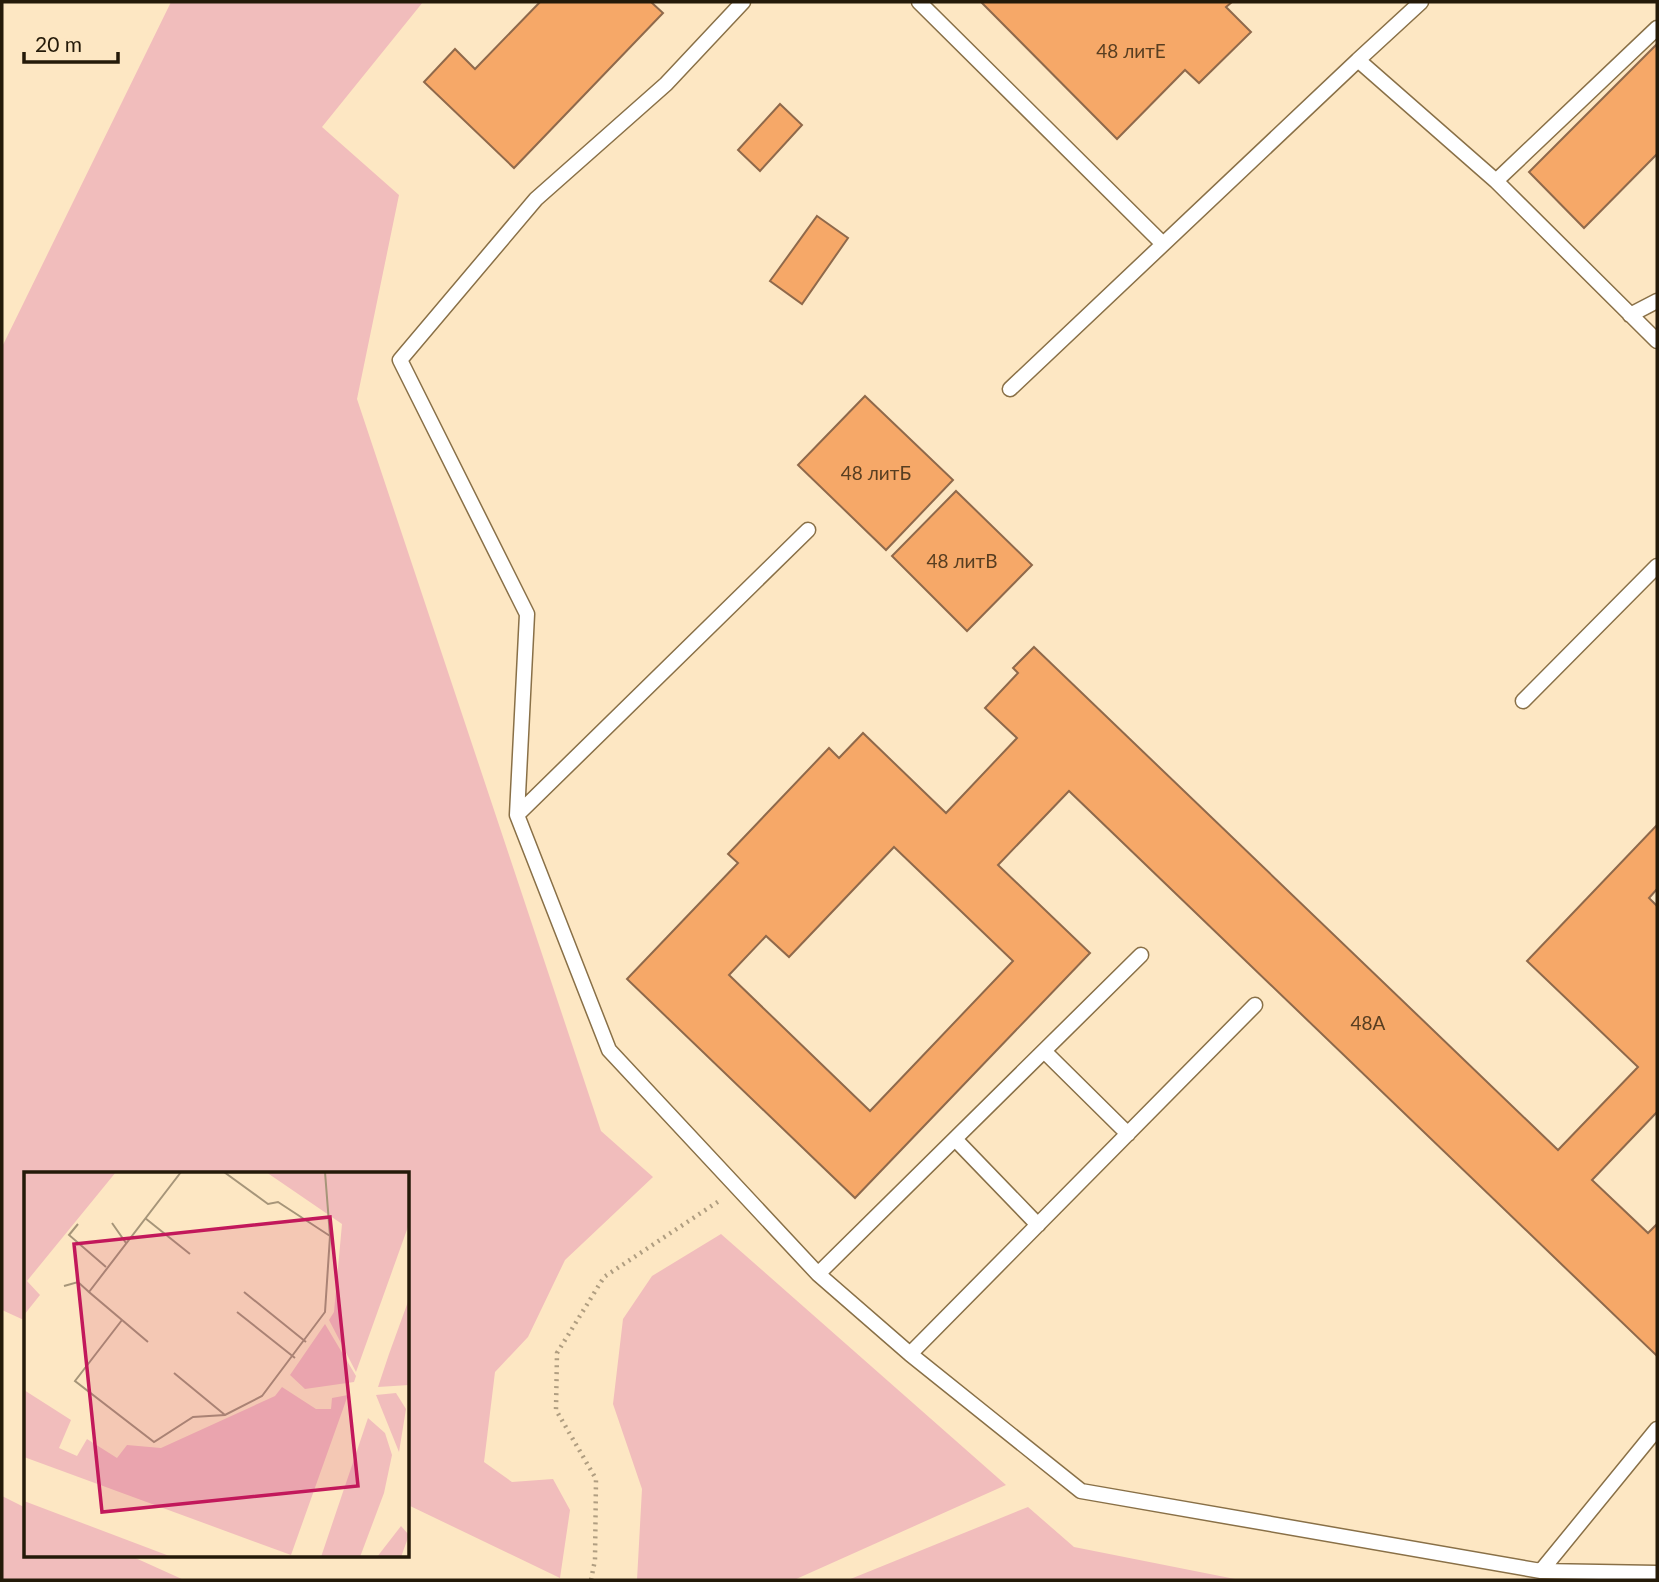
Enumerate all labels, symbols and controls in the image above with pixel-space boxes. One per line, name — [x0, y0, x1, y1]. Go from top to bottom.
scale bar — [24, 21, 119, 65]
text: 20 m — [35, 31, 82, 56]
house number: 48 литЕ — [1096, 39, 1166, 62]
house number: 48 литБ — [841, 461, 911, 484]
house number: 48 литВ — [927, 549, 997, 572]
house number: 48А — [1351, 1011, 1386, 1034]
inset map — [24, 1172, 410, 1558]

